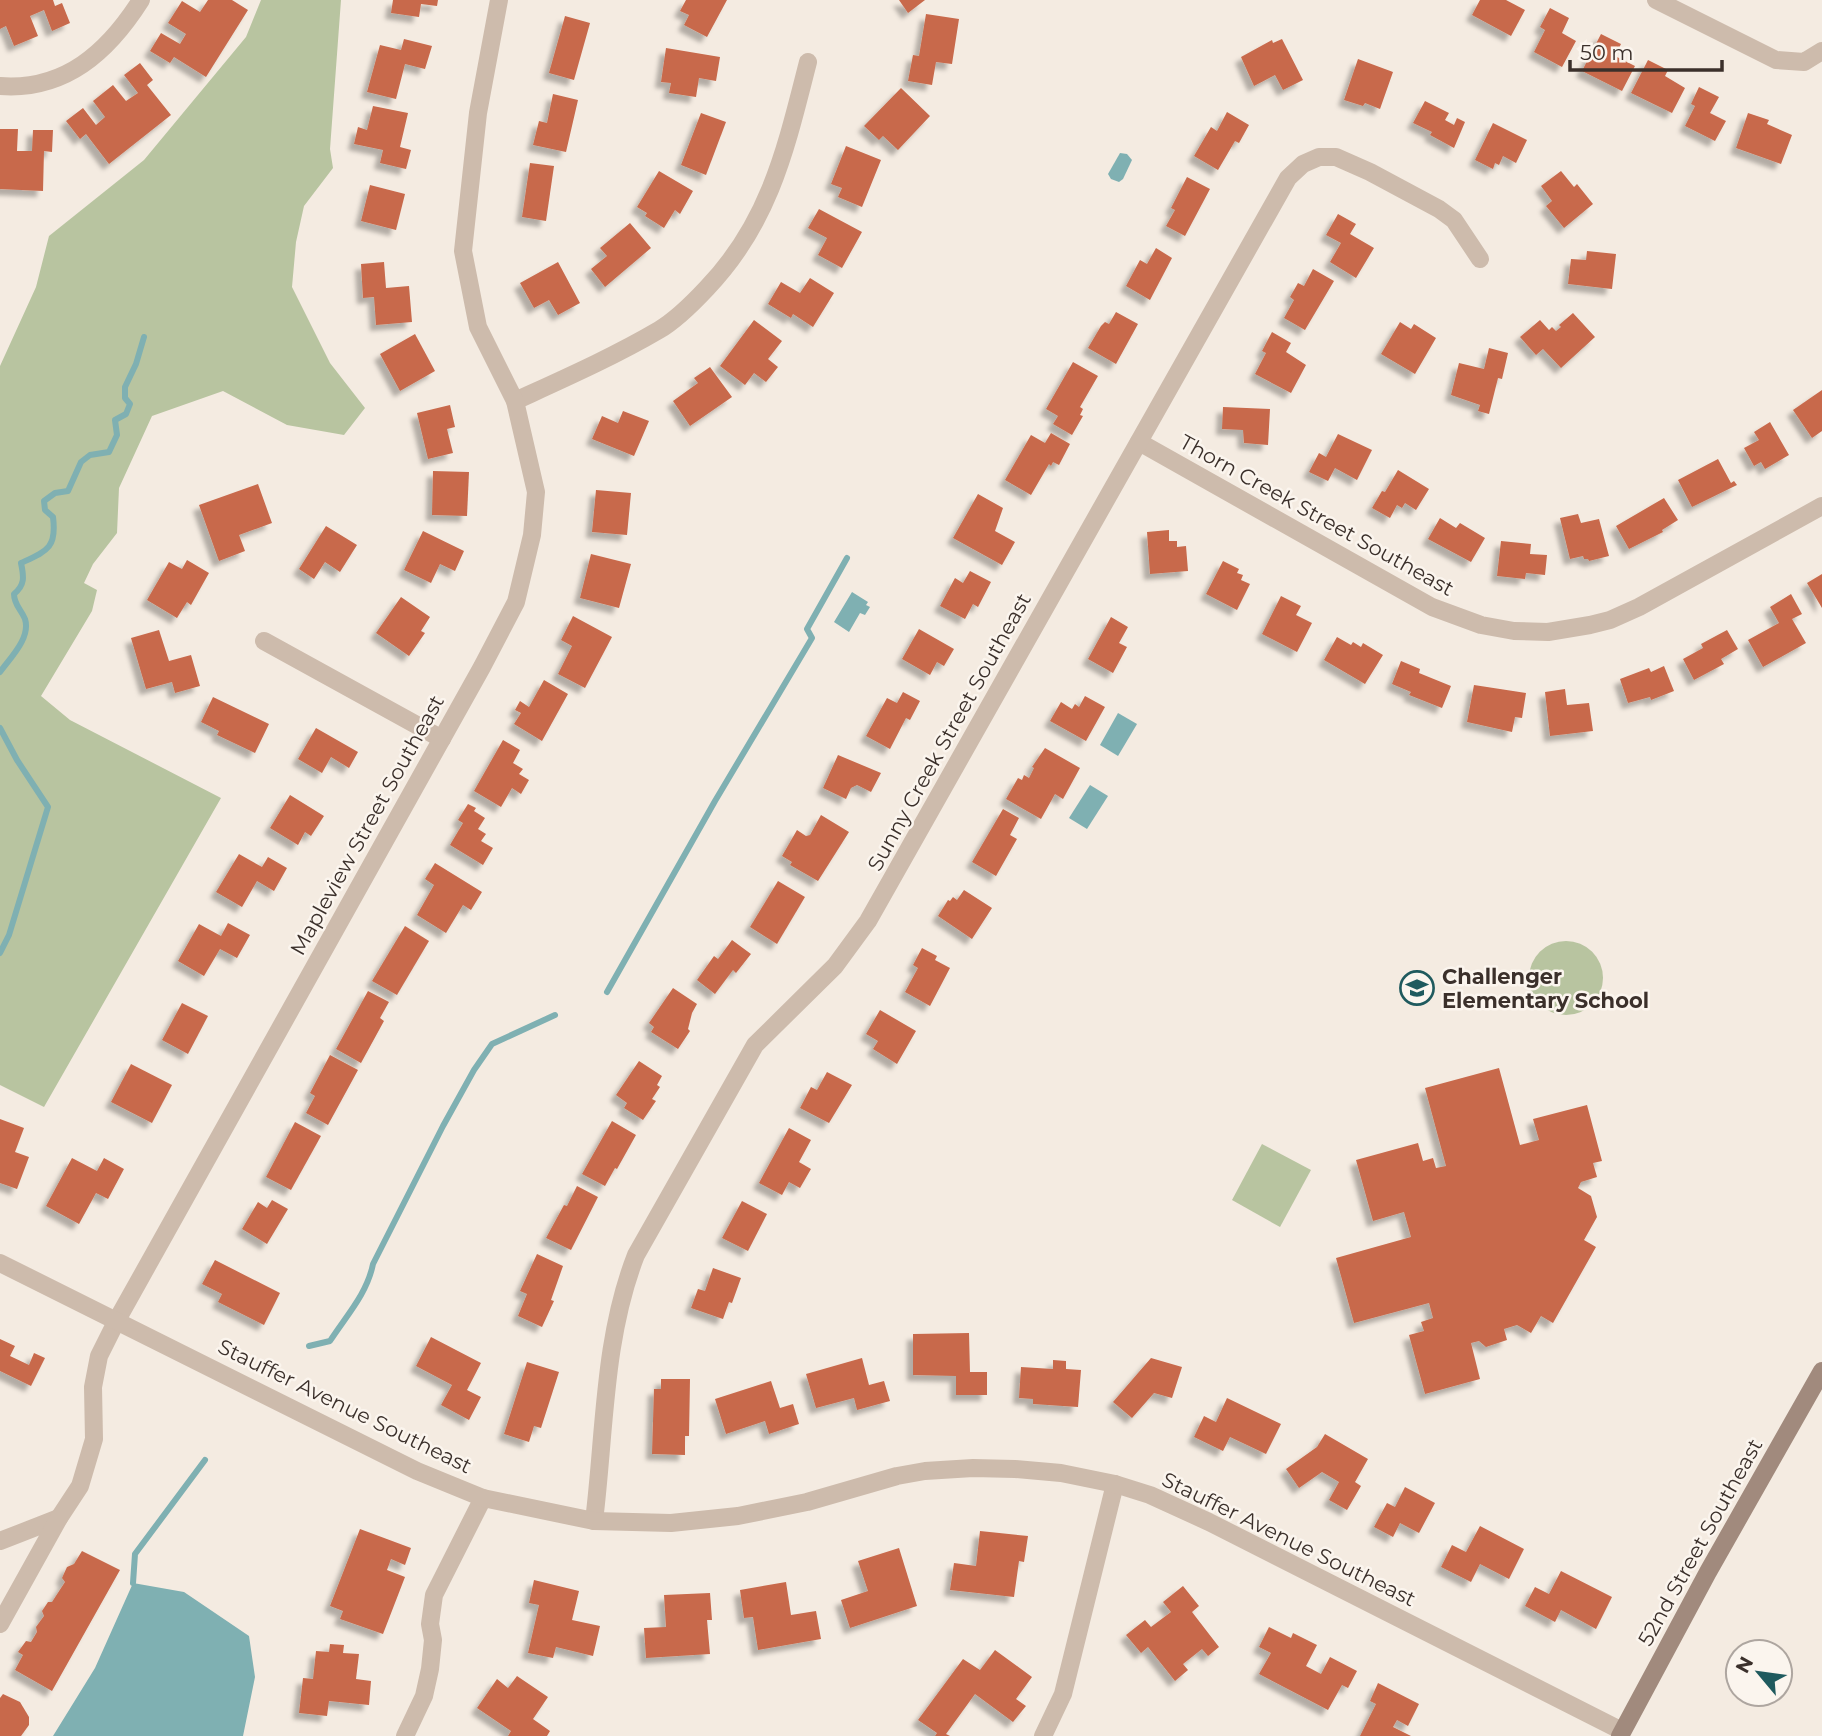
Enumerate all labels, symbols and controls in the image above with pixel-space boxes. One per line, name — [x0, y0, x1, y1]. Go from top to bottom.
scale bar — [1570, 28, 1722, 72]
text: 50 m — [1580, 40, 1634, 65]
street label: Thorn Creek Street Southeast — [1176, 429, 1458, 601]
street label: Sunny Creek Street Southeast — [862, 589, 1036, 875]
street label: Mapleview Street Southeast — [285, 690, 449, 960]
place label: Challenger Elementary School — [1442, 964, 1649, 1013]
school or university icon: Challenger Elementary School — [1398, 969, 1436, 1007]
street label: Stauffer Avenue Southeast — [214, 1334, 476, 1478]
street label: 52nd Street Southeast — [1633, 1434, 1767, 1650]
street label: Stauffer Avenue Southeast — [1158, 1467, 1420, 1611]
north arrow — [1724, 1638, 1794, 1708]
text: N — [1731, 1653, 1758, 1677]

